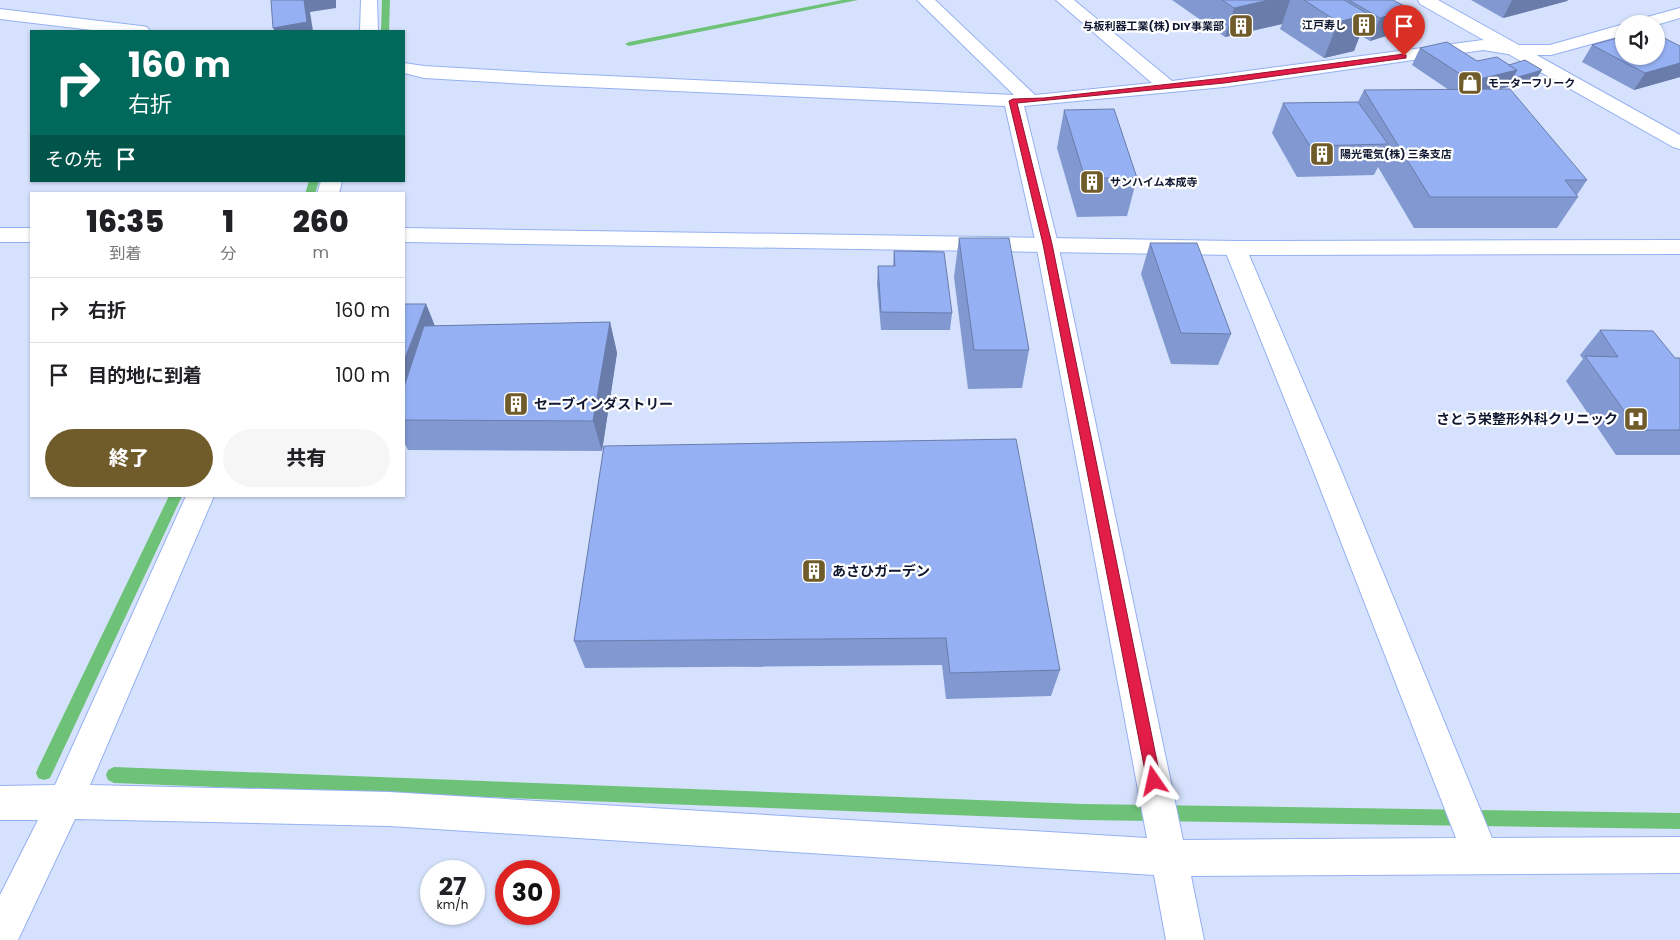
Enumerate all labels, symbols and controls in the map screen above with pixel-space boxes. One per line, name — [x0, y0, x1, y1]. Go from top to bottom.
pin — [1383, 5, 1425, 56]
building icon: 江戸寿し — [1351, 12, 1377, 38]
icon: arrive — [1390, 12, 1418, 40]
building icon: 与板利器工業(株) DIY事業部 — [1228, 13, 1254, 39]
map controls — [1615, 15, 1665, 65]
button: sound — [1615, 15, 1665, 65]
place label: 江戸寿し — [1302, 17, 1346, 33]
place label: 与板利器工業(株) DIY事業部 — [1083, 18, 1224, 34]
text: 160 m — [128, 40, 231, 89]
icon: right — [45, 50, 110, 115]
shop icon: モーターフリーク — [1457, 70, 1483, 96]
place label: モーターフリーク — [1488, 75, 1575, 91]
text: 右折 — [128, 89, 172, 120]
building icon: 陽光電気(株) 三条支店 — [1309, 141, 1335, 167]
icon: arrive — [112, 145, 140, 173]
text: その先 — [45, 146, 102, 173]
place label: 陽光電気(株) 三条支店 — [1340, 146, 1452, 162]
building icon: サンハイム本成寺 — [1079, 169, 1105, 195]
place label: サンハイム本成寺 — [1110, 174, 1198, 190]
text: 16:35 — [86, 200, 164, 243]
text: 1 — [223, 200, 234, 243]
text: 260 — [293, 200, 349, 243]
text: m — [312, 241, 329, 264]
text: 到着 — [109, 242, 141, 265]
text: 分 — [220, 242, 236, 265]
icon: right — [45, 296, 73, 324]
text: 右折 — [88, 297, 126, 324]
text: 160 m — [335, 297, 390, 324]
icon: arrive — [45, 361, 73, 389]
text: 目的地に到着 — [88, 362, 202, 389]
text: 100 m — [335, 362, 390, 389]
building icon: セーブインダストリー — [503, 391, 529, 417]
place label: セーブインダストリー — [534, 394, 673, 414]
hospital icon: さとう栄整形外科クリニック — [1623, 406, 1649, 432]
place label: さとう栄整形外科クリニック — [1436, 409, 1618, 429]
button: 終了 — [45, 429, 213, 487]
button: 共有 — [223, 429, 390, 487]
building icon: あさひガーデン — [801, 558, 827, 584]
place label: あさひガーデン — [832, 561, 930, 581]
position arrow — [1127, 754, 1179, 806]
speed limit sign: 30 — [495, 860, 560, 925]
text: 27 — [439, 869, 466, 904]
text: km/h — [437, 896, 468, 913]

